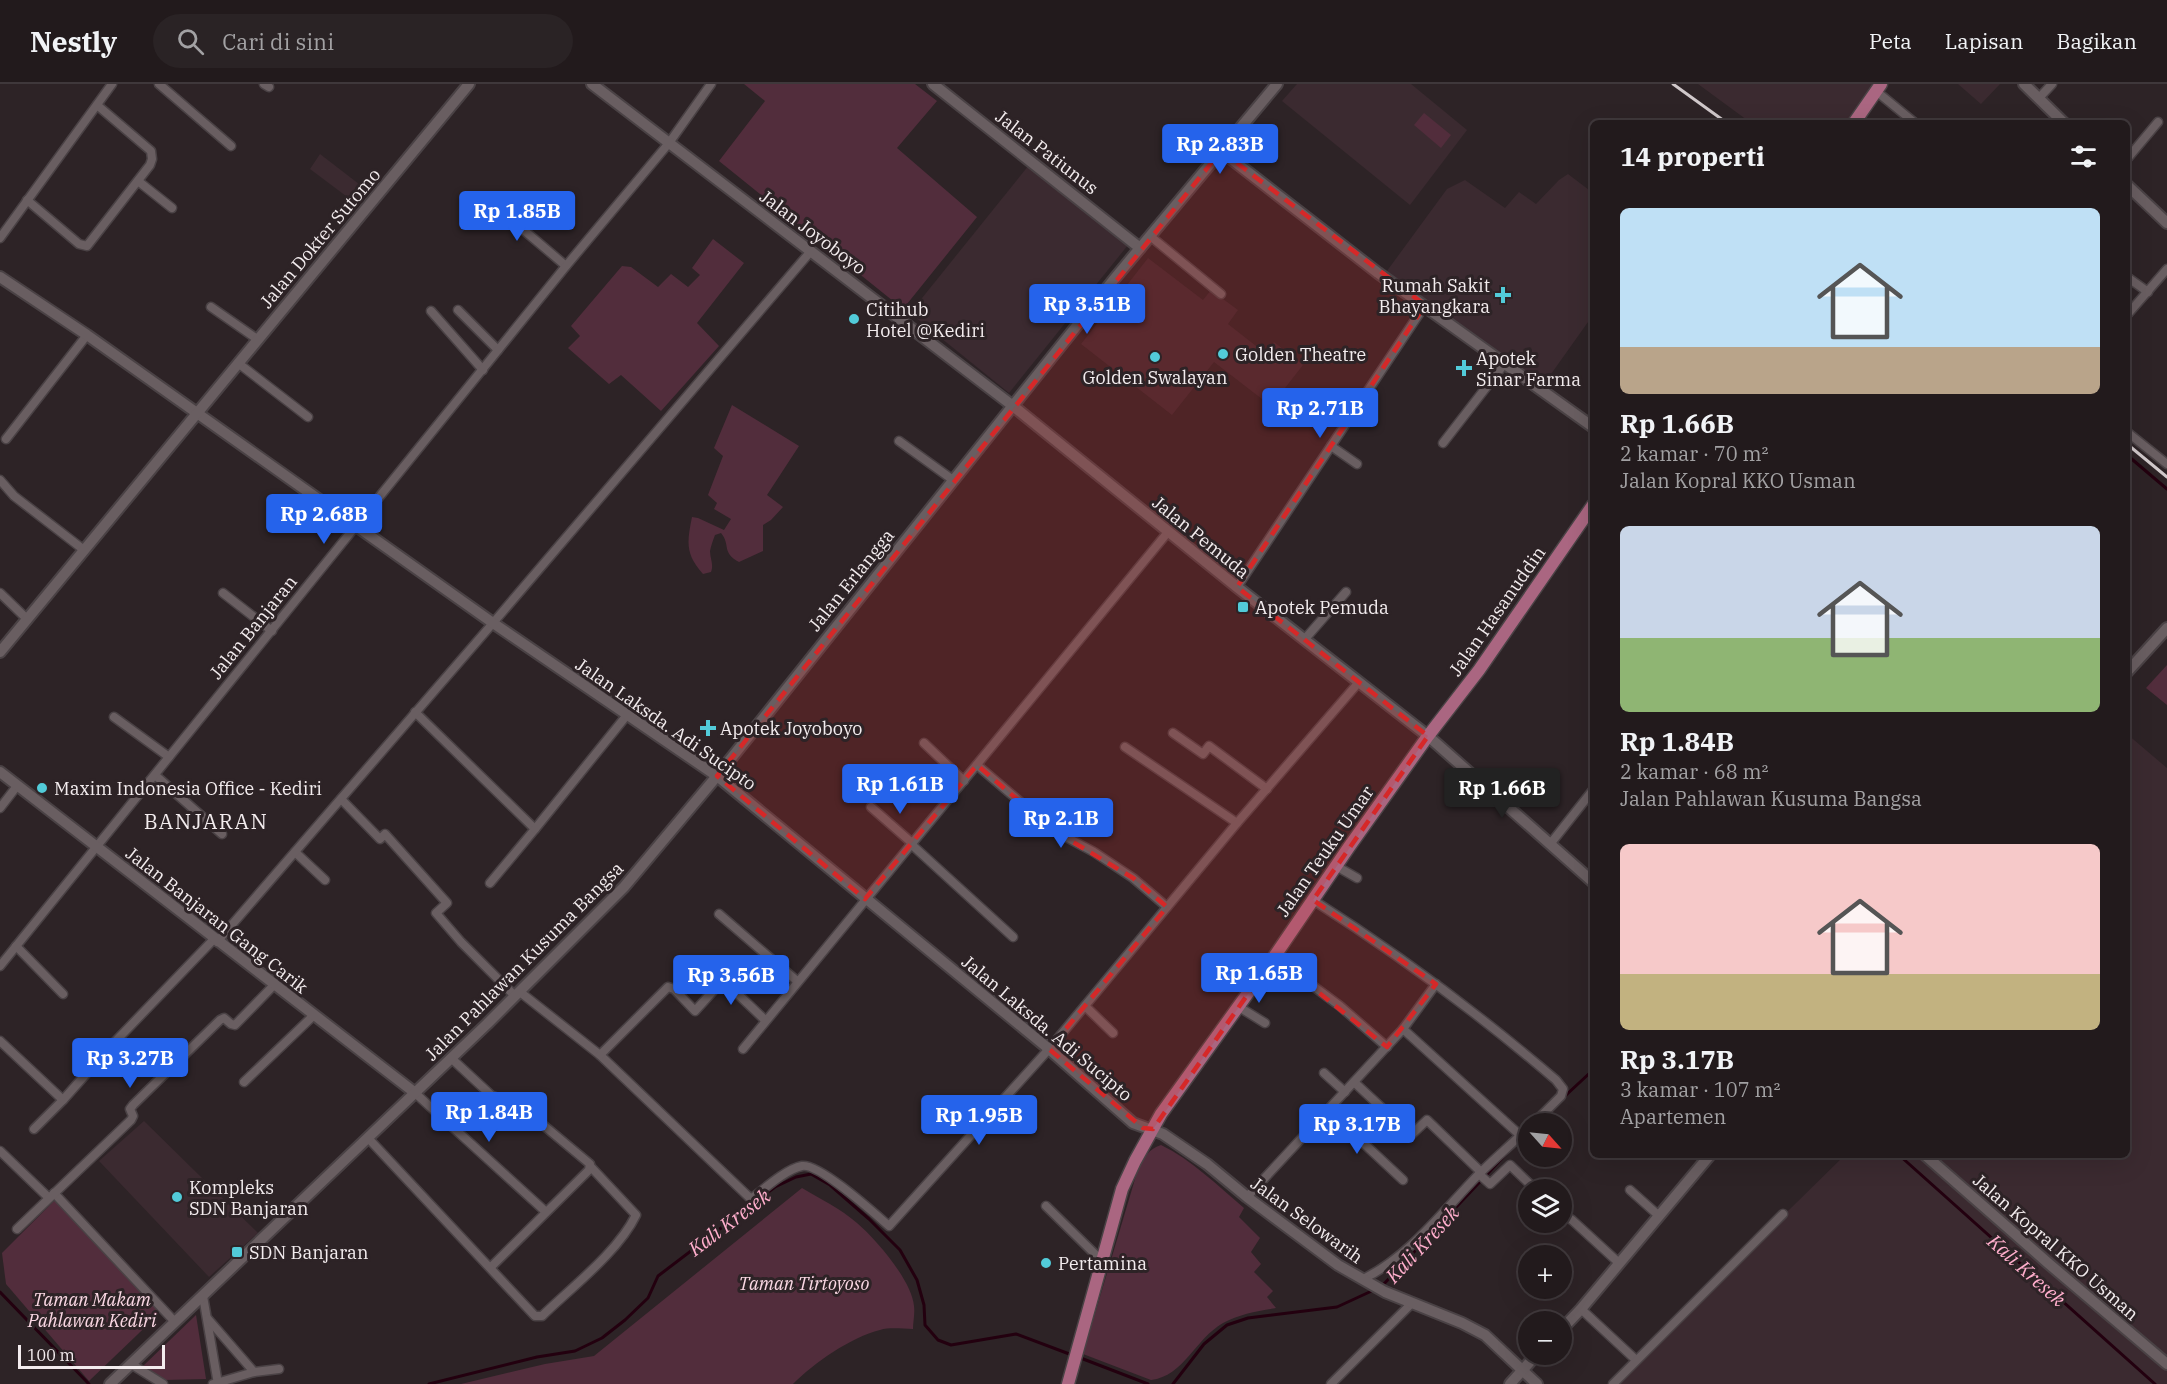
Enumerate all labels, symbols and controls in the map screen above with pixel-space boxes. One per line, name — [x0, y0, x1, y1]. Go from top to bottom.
search box — [153, 14, 573, 68]
text: Nestly — [30, 23, 117, 60]
icon: search — [174, 25, 207, 58]
text: Cari di sini — [222, 27, 334, 56]
text: Peta — [1869, 27, 1912, 55]
text: Lapisan — [1945, 27, 2023, 55]
text: Bagikan — [2056, 27, 2137, 55]
street label: Jalan Patiunus — [991, 105, 1103, 199]
pin: Rp 2.83B — [1158, 124, 1282, 175]
text: Rp 2.83B — [1176, 130, 1264, 157]
text: 14 properti — [1620, 139, 1765, 173]
icon: filters — [2067, 140, 2100, 173]
street label: Jalan Dokter Sutomo — [255, 163, 385, 313]
street label: Jalan Joyoboyo — [755, 185, 871, 279]
pin: Rp 1.85B — [455, 191, 579, 242]
text: Rp 1.85B — [473, 197, 561, 224]
icon: home — [1806, 247, 1914, 355]
place label: Rumah Sakit Bhayangkara — [1378, 274, 1490, 318]
pin: Rp 3.51B — [1025, 284, 1149, 335]
marker: Rumah Sakit Bhayangkara — [1494, 286, 1512, 304]
text: Rp 3.51B — [1043, 290, 1131, 317]
place label: Citihub Hotel @Kediri — [866, 298, 985, 342]
marker: Citihub Hotel @Kediri — [847, 312, 861, 326]
place label: Golden Theatre — [1235, 343, 1366, 366]
marker: Golden Theatre — [1216, 347, 1230, 361]
place label: Apotek Sinar Farma — [1476, 347, 1581, 391]
marker: Golden Swalayan — [1148, 350, 1162, 364]
marker: Apotek Sinar Farma — [1457, 361, 1471, 375]
place label: Golden Swalayan — [1083, 366, 1227, 389]
pin: Rp 2.71B — [1258, 388, 1382, 439]
text: Rp 2.71B — [1276, 394, 1364, 421]
text: Rp 1.66B — [1620, 406, 1734, 440]
text: 2 kamar · 70 m² — [1620, 440, 1768, 467]
text: Jalan Kopral KKO Usman — [1620, 467, 1856, 494]
street label: Jalan Pemuda — [1148, 491, 1254, 583]
pin: Rp 2.68B — [262, 494, 386, 545]
text: Rp 2.68B — [280, 500, 368, 527]
street label: Jalan Erlangga — [803, 524, 899, 636]
street label: Jalan Hasanuddin — [1444, 542, 1550, 680]
icon: home — [1806, 565, 1914, 673]
street label: Jalan Banjaran — [204, 570, 302, 684]
place label: Apotek Pemuda — [1255, 596, 1389, 619]
marker: Apotek Pemuda — [1236, 600, 1250, 614]
street label: Jalan Laksda. Adi Sucipto — [571, 653, 761, 795]
place label: Apotek Joyoboyo — [720, 717, 863, 740]
marker: Apotek Joyoboyo — [701, 721, 715, 735]
text: Rp 1.84B — [1620, 724, 1734, 758]
text: 2 kamar · 68 m² — [1620, 758, 1768, 785]
pin: Rp 1.61B — [838, 764, 962, 815]
pin: Rp 1.66B — [1440, 768, 1564, 819]
text: Rp 1.61B — [856, 770, 944, 797]
text: Rp 1.66B — [1458, 774, 1546, 801]
place label: Maxim Indonesia Office - Kediri — [54, 777, 322, 800]
marker: Maxim Indonesia Office - Kediri — [35, 781, 49, 795]
street label: Jalan Teuku Umar — [1271, 781, 1379, 921]
text: Jalan Pahlawan Kusuma Bangsa — [1620, 785, 1922, 812]
pin: Rp 2.1B — [1006, 798, 1116, 849]
text: Rp 2.1B — [1023, 804, 1099, 831]
district label: BANJARAN — [144, 807, 268, 835]
street label: Jalan Banjaran Gang Carik — [121, 842, 313, 999]
street label: Jalan Pahlawan Kusuma Bangsa — [420, 857, 628, 1065]
icon: home — [1806, 883, 1914, 991]
street label: Jalan Laksda. Adi Sucipto — [957, 950, 1137, 1106]
pin: Rp 1.65B — [1197, 953, 1321, 1004]
pin: Rp 3.56B — [669, 955, 793, 1006]
text: Rp 1.65B — [1215, 959, 1303, 986]
text: Rp 3.56B — [687, 961, 775, 988]
pin: Rp 3.27B — [68, 1038, 192, 1089]
text: Rp 3.17B — [1620, 1042, 1734, 1076]
text: Rp 3.27B — [86, 1044, 174, 1071]
text: 3 kamar · 107 m² — [1620, 1076, 1780, 1103]
pin: Rp 1.84B — [427, 1092, 551, 1143]
pin: Rp 1.95B — [917, 1095, 1041, 1146]
text: Rp 1.84B — [445, 1098, 533, 1125]
text: Rp 1.95B — [935, 1101, 1023, 1128]
text: Apartemen — [1620, 1103, 1726, 1130]
pin: Rp 3.17B — [1295, 1104, 1419, 1155]
text: Rp 3.17B — [1313, 1110, 1401, 1137]
north arrow — [1518, 1113, 1572, 1167]
map controls — [1518, 1113, 1572, 1365]
street label: Jalan Kopral KKO Usman — [1968, 1169, 2144, 1325]
street label: Jalan Selowarih — [1246, 1172, 1368, 1268]
place label: Kompleks SDN Banjaran — [189, 1176, 308, 1220]
button: layers — [1518, 1179, 1572, 1233]
water label: Kali Kresek — [681, 1182, 776, 1262]
marker: Kompleks SDN Banjaran — [170, 1190, 184, 1204]
water label: Kali Kresek — [1378, 1199, 1465, 1289]
water label: Kali Kresek — [1981, 1227, 2072, 1313]
place label: SDN Banjaran — [249, 1241, 368, 1264]
marker: SDN Banjaran — [230, 1245, 244, 1259]
button: + — [1518, 1245, 1572, 1299]
place label: Pertamina — [1058, 1252, 1147, 1275]
marker: Pertamina — [1039, 1256, 1053, 1270]
park label: Taman Tirtoyoso — [739, 1272, 869, 1295]
park label: Taman Makam Pahlawan Kediri — [27, 1288, 157, 1332]
button: − — [1518, 1311, 1572, 1365]
scale bar — [18, 1342, 165, 1370]
text: 100 m — [27, 1345, 75, 1365]

